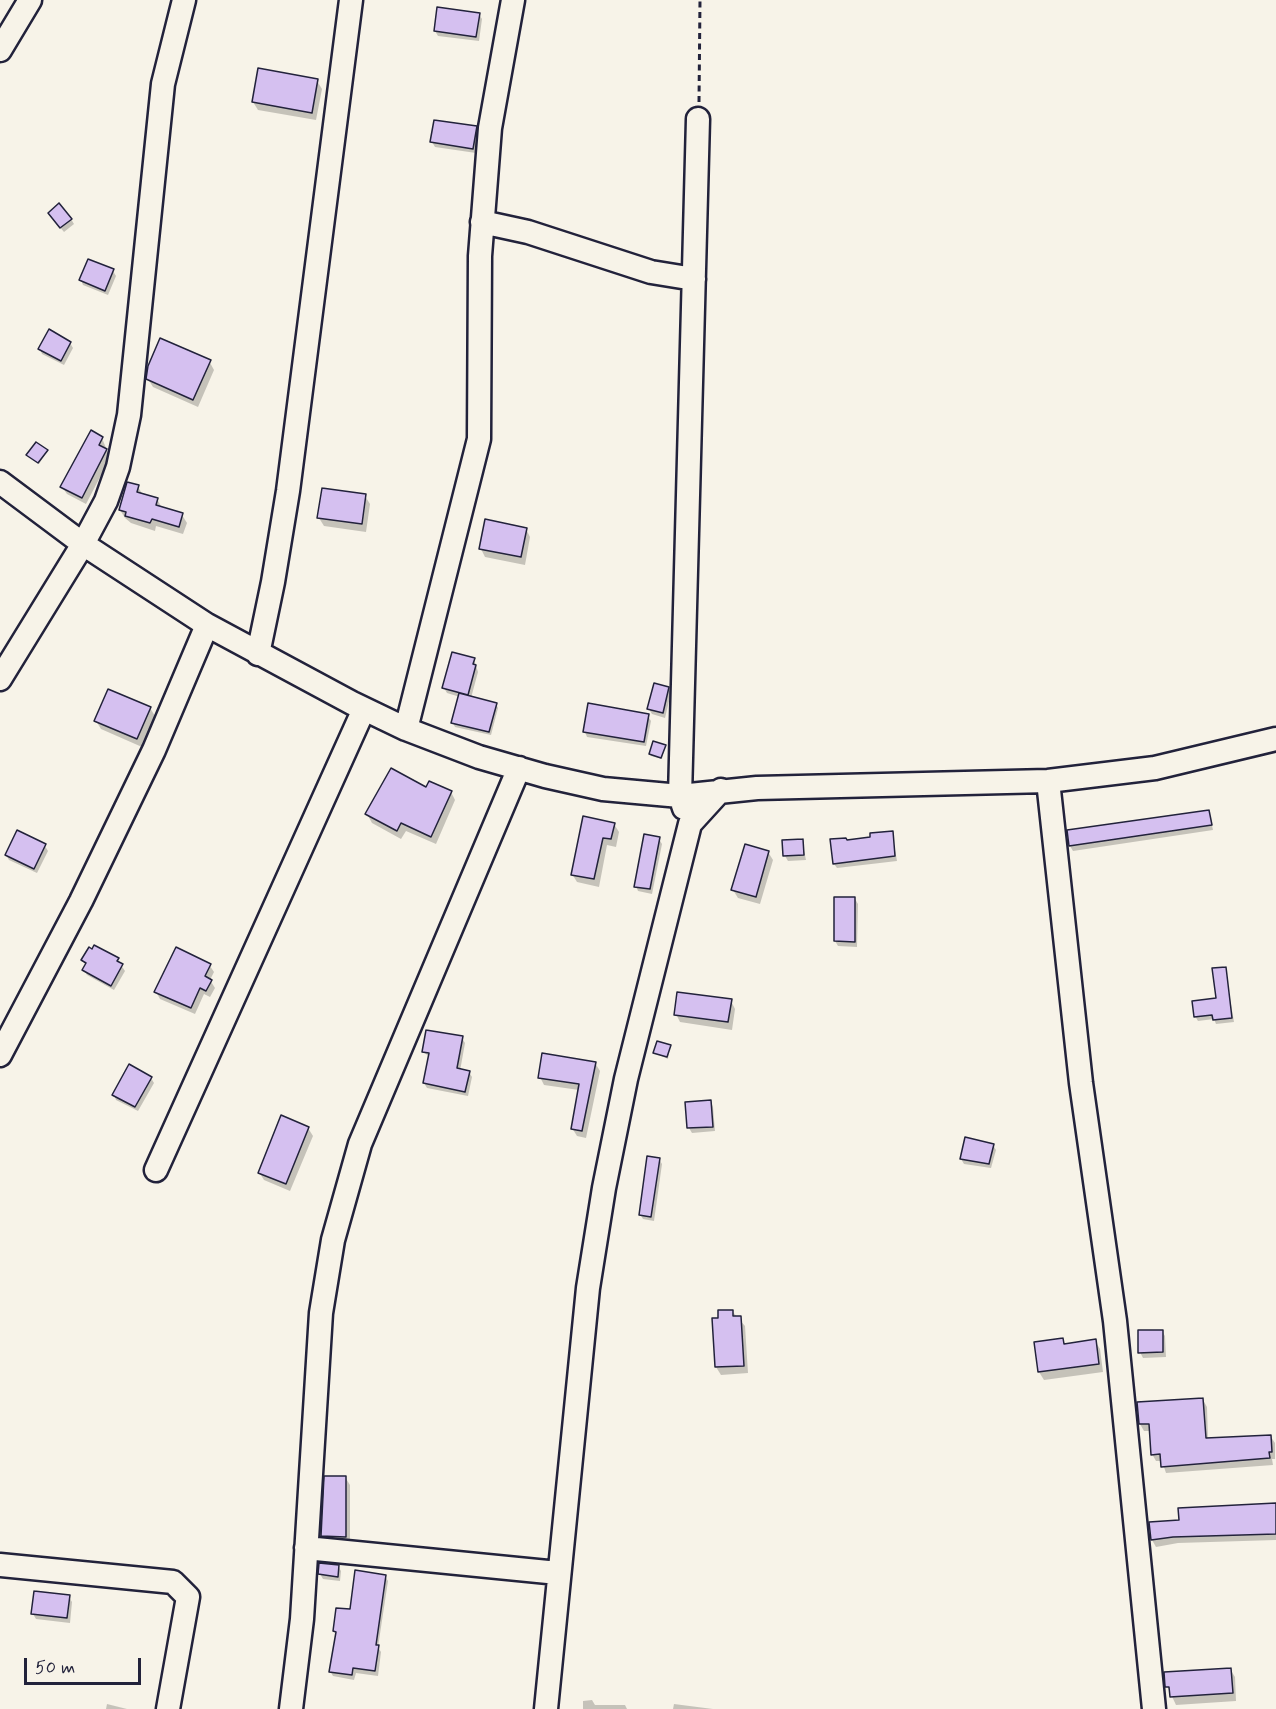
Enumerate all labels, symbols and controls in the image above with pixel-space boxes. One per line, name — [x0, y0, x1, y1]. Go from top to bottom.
scale bar — [27, 1646, 144, 1684]
text: 50 m — [35, 1656, 75, 1680]

